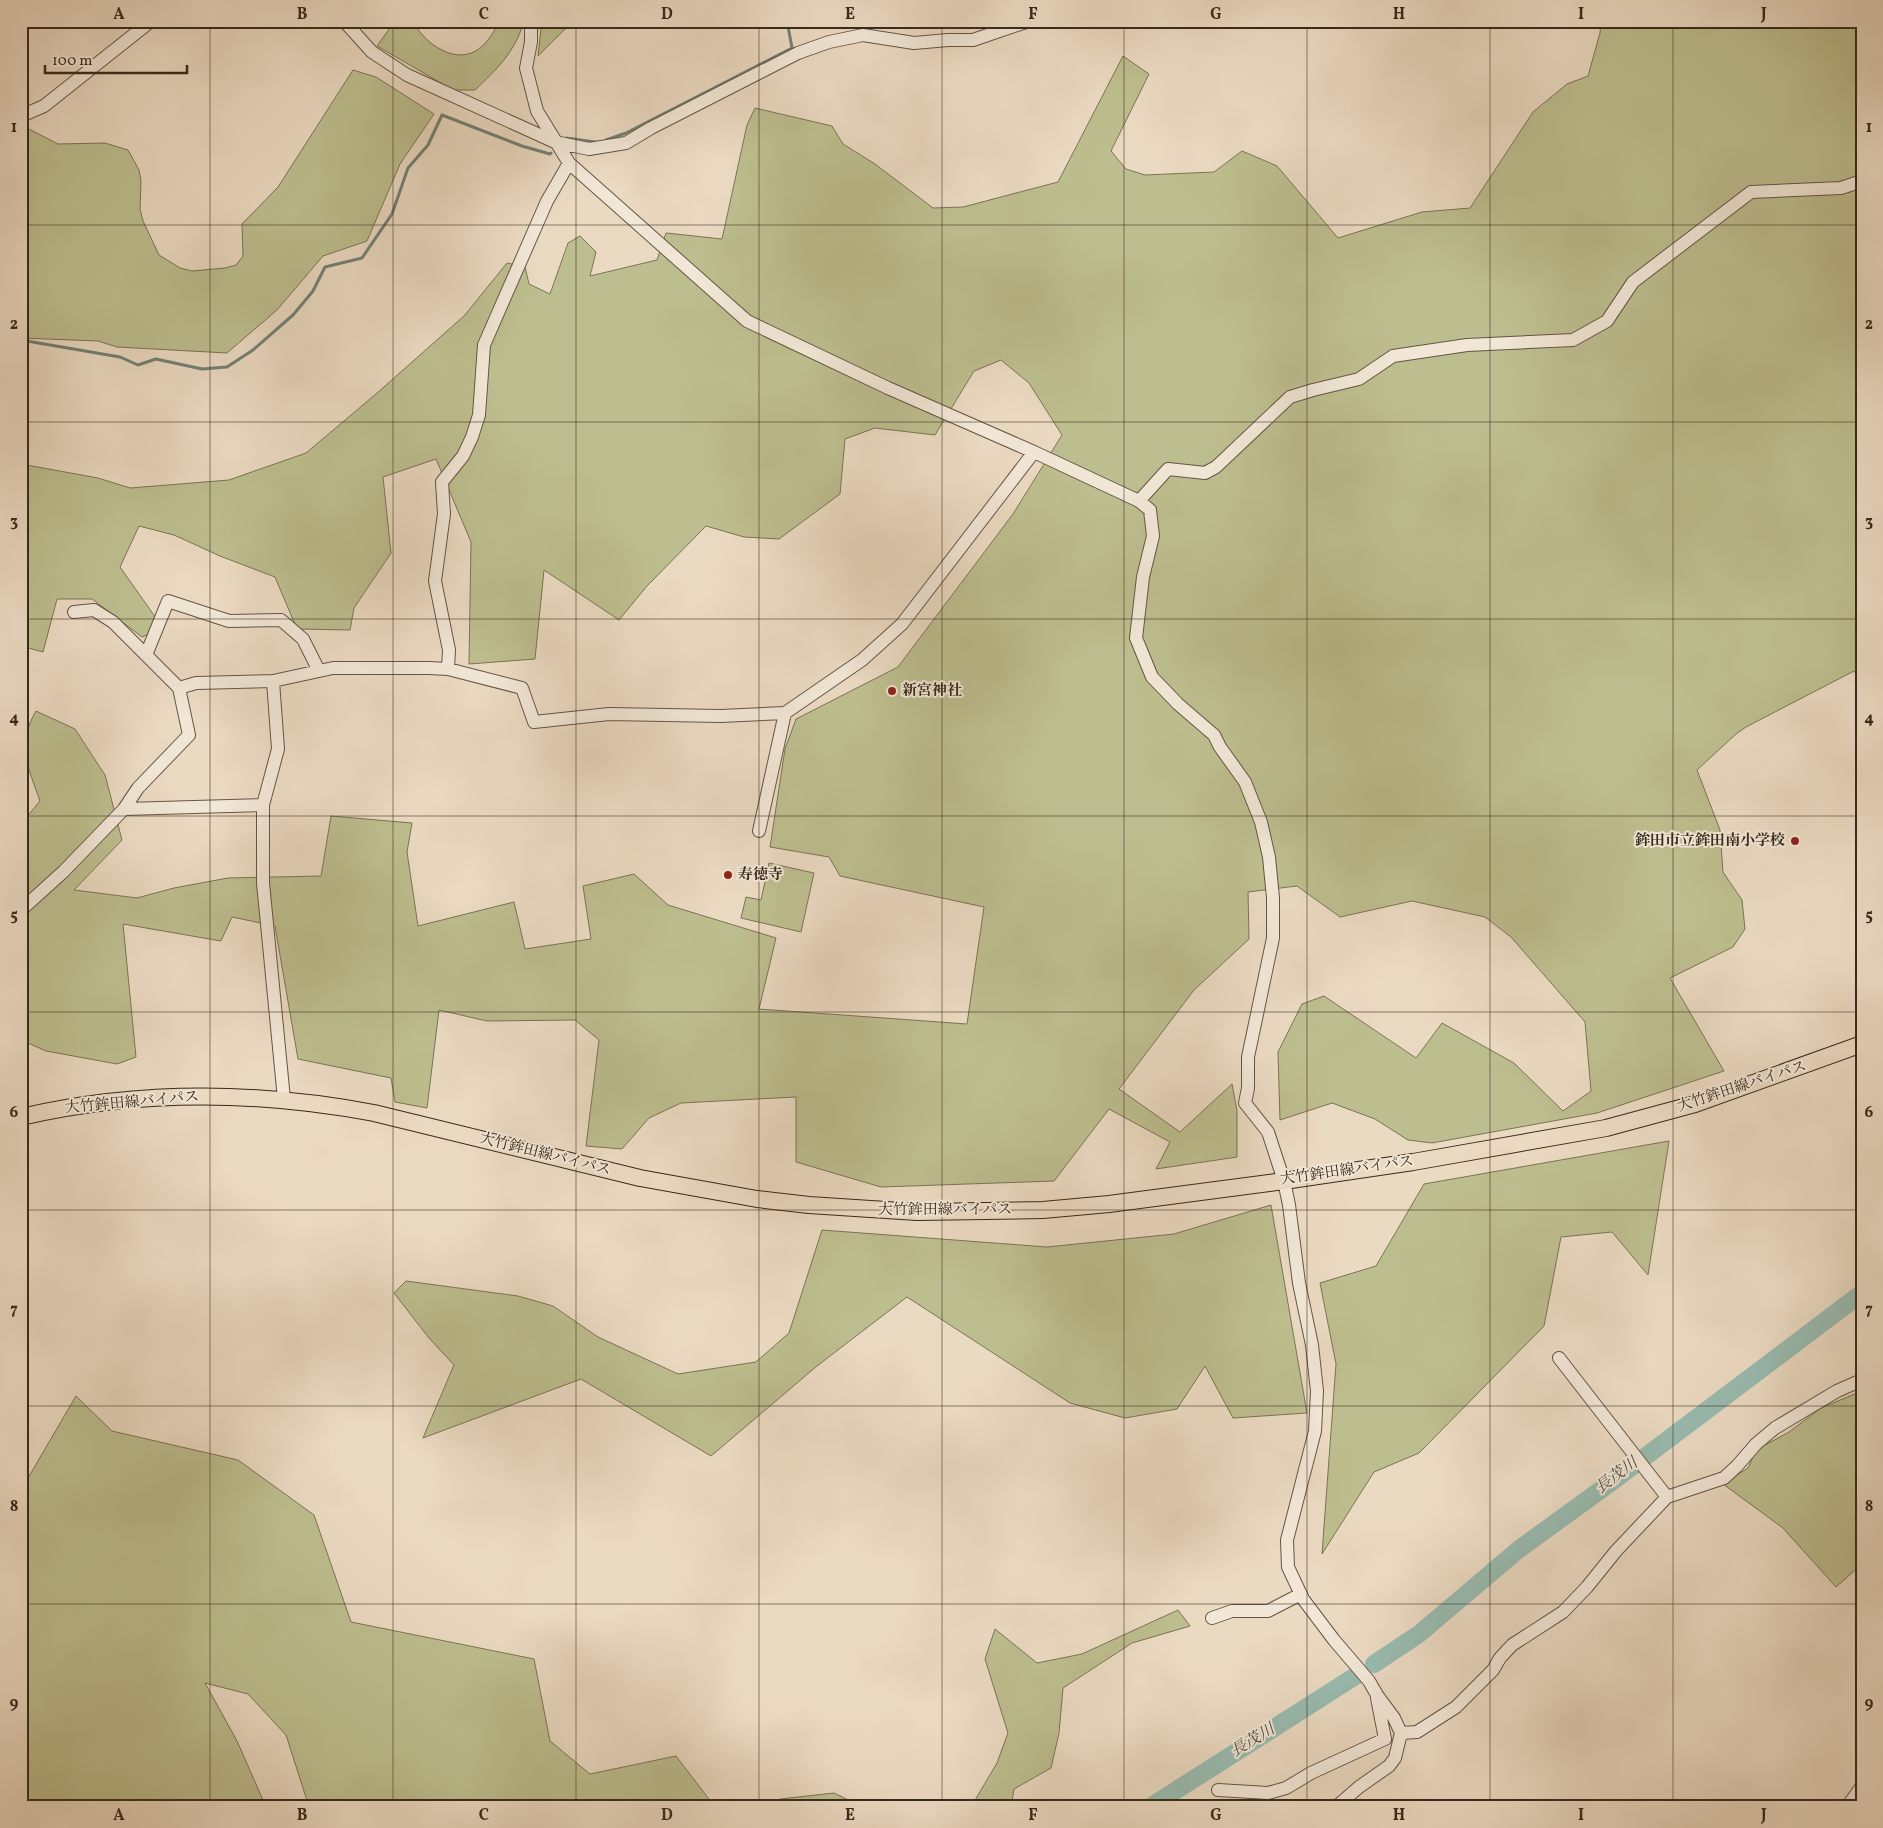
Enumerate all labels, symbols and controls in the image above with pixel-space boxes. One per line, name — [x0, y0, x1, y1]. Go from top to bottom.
text: A — [113, 4, 125, 26]
text: B — [297, 4, 308, 26]
text: C — [479, 4, 489, 26]
text: D — [661, 4, 673, 26]
text: E — [845, 4, 855, 26]
text: F — [1028, 4, 1038, 26]
text: G — [1210, 4, 1222, 26]
text: H — [1393, 4, 1405, 26]
text: I — [1578, 4, 1584, 26]
text: J — [1760, 4, 1767, 26]
scale bar — [45, 42, 188, 74]
text: 100 m — [52, 51, 92, 72]
text: 1 — [11, 117, 17, 139]
text: 1 — [1866, 117, 1872, 139]
text: 2 — [10, 314, 18, 336]
text: 2 — [1865, 314, 1873, 336]
text: 3 — [10, 511, 18, 533]
text: 3 — [1865, 511, 1873, 533]
place label: 新宮神社 — [902, 681, 962, 702]
marker: 新宮神社 — [886, 685, 898, 697]
text: 4 — [9, 708, 19, 730]
text: 4 — [1864, 708, 1874, 730]
place label: 鉾田市立鉾田南小学校 — [1635, 831, 1785, 852]
marker: 鉾田市立鉾田南小学校 — [1789, 835, 1801, 847]
place label: 寿徳寺 — [738, 865, 783, 886]
marker: 寿徳寺 — [722, 869, 734, 881]
text: 5 — [10, 905, 18, 927]
text: 5 — [1865, 905, 1873, 927]
street label: 大竹鉾田線バイパス — [1675, 1056, 1809, 1118]
street label: 大竹鉾田線バイパス — [64, 1087, 200, 1119]
text: 6 — [10, 1102, 19, 1124]
text: 6 — [1865, 1102, 1874, 1124]
street label: 大竹鉾田線バイパス — [477, 1129, 613, 1181]
street label: 大竹鉾田線バイパス — [1279, 1151, 1415, 1191]
street label: 大竹鉾田線バイパス — [878, 1200, 1012, 1221]
text: 7 — [10, 1299, 18, 1321]
text: 7 — [1865, 1299, 1873, 1321]
water label: 長茂川 — [1591, 1452, 1644, 1499]
text: 8 — [10, 1496, 18, 1518]
text: 8 — [1865, 1496, 1873, 1518]
text: 9 — [10, 1693, 19, 1715]
text: 9 — [1865, 1693, 1874, 1715]
water label: 長茂川 — [1227, 1718, 1281, 1763]
text: A — [113, 1805, 125, 1827]
text: B — [297, 1805, 308, 1827]
text: C — [479, 1805, 489, 1827]
text: D — [661, 1805, 673, 1827]
text: E — [845, 1805, 855, 1827]
text: F — [1028, 1805, 1038, 1827]
text: G — [1210, 1805, 1222, 1827]
text: H — [1393, 1805, 1405, 1827]
text: I — [1578, 1805, 1584, 1827]
text: J — [1760, 1805, 1767, 1827]

